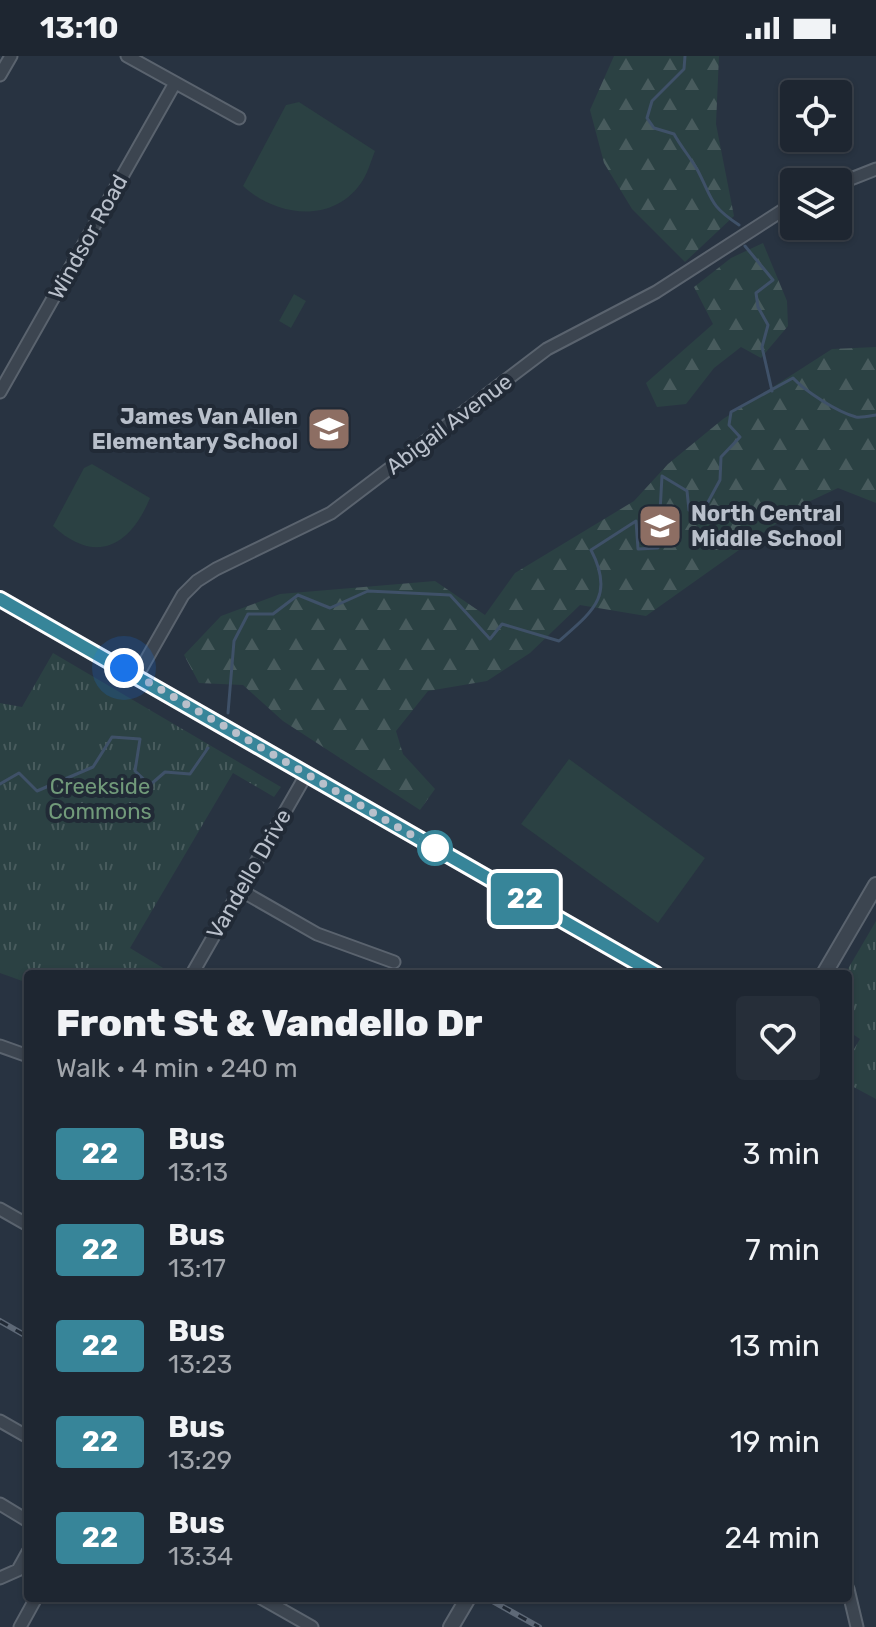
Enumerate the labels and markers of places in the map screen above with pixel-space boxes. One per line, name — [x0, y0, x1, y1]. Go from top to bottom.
place label: James Van Allen Elementary School — [92, 403, 298, 455]
school or university icon: James Van Allen Elementary School — [305, 405, 353, 453]
place label: North Central Middle School — [691, 500, 842, 552]
school or university icon: North Central Middle School — [636, 502, 684, 550]
unlabelled marker — [418, 831, 452, 865]

